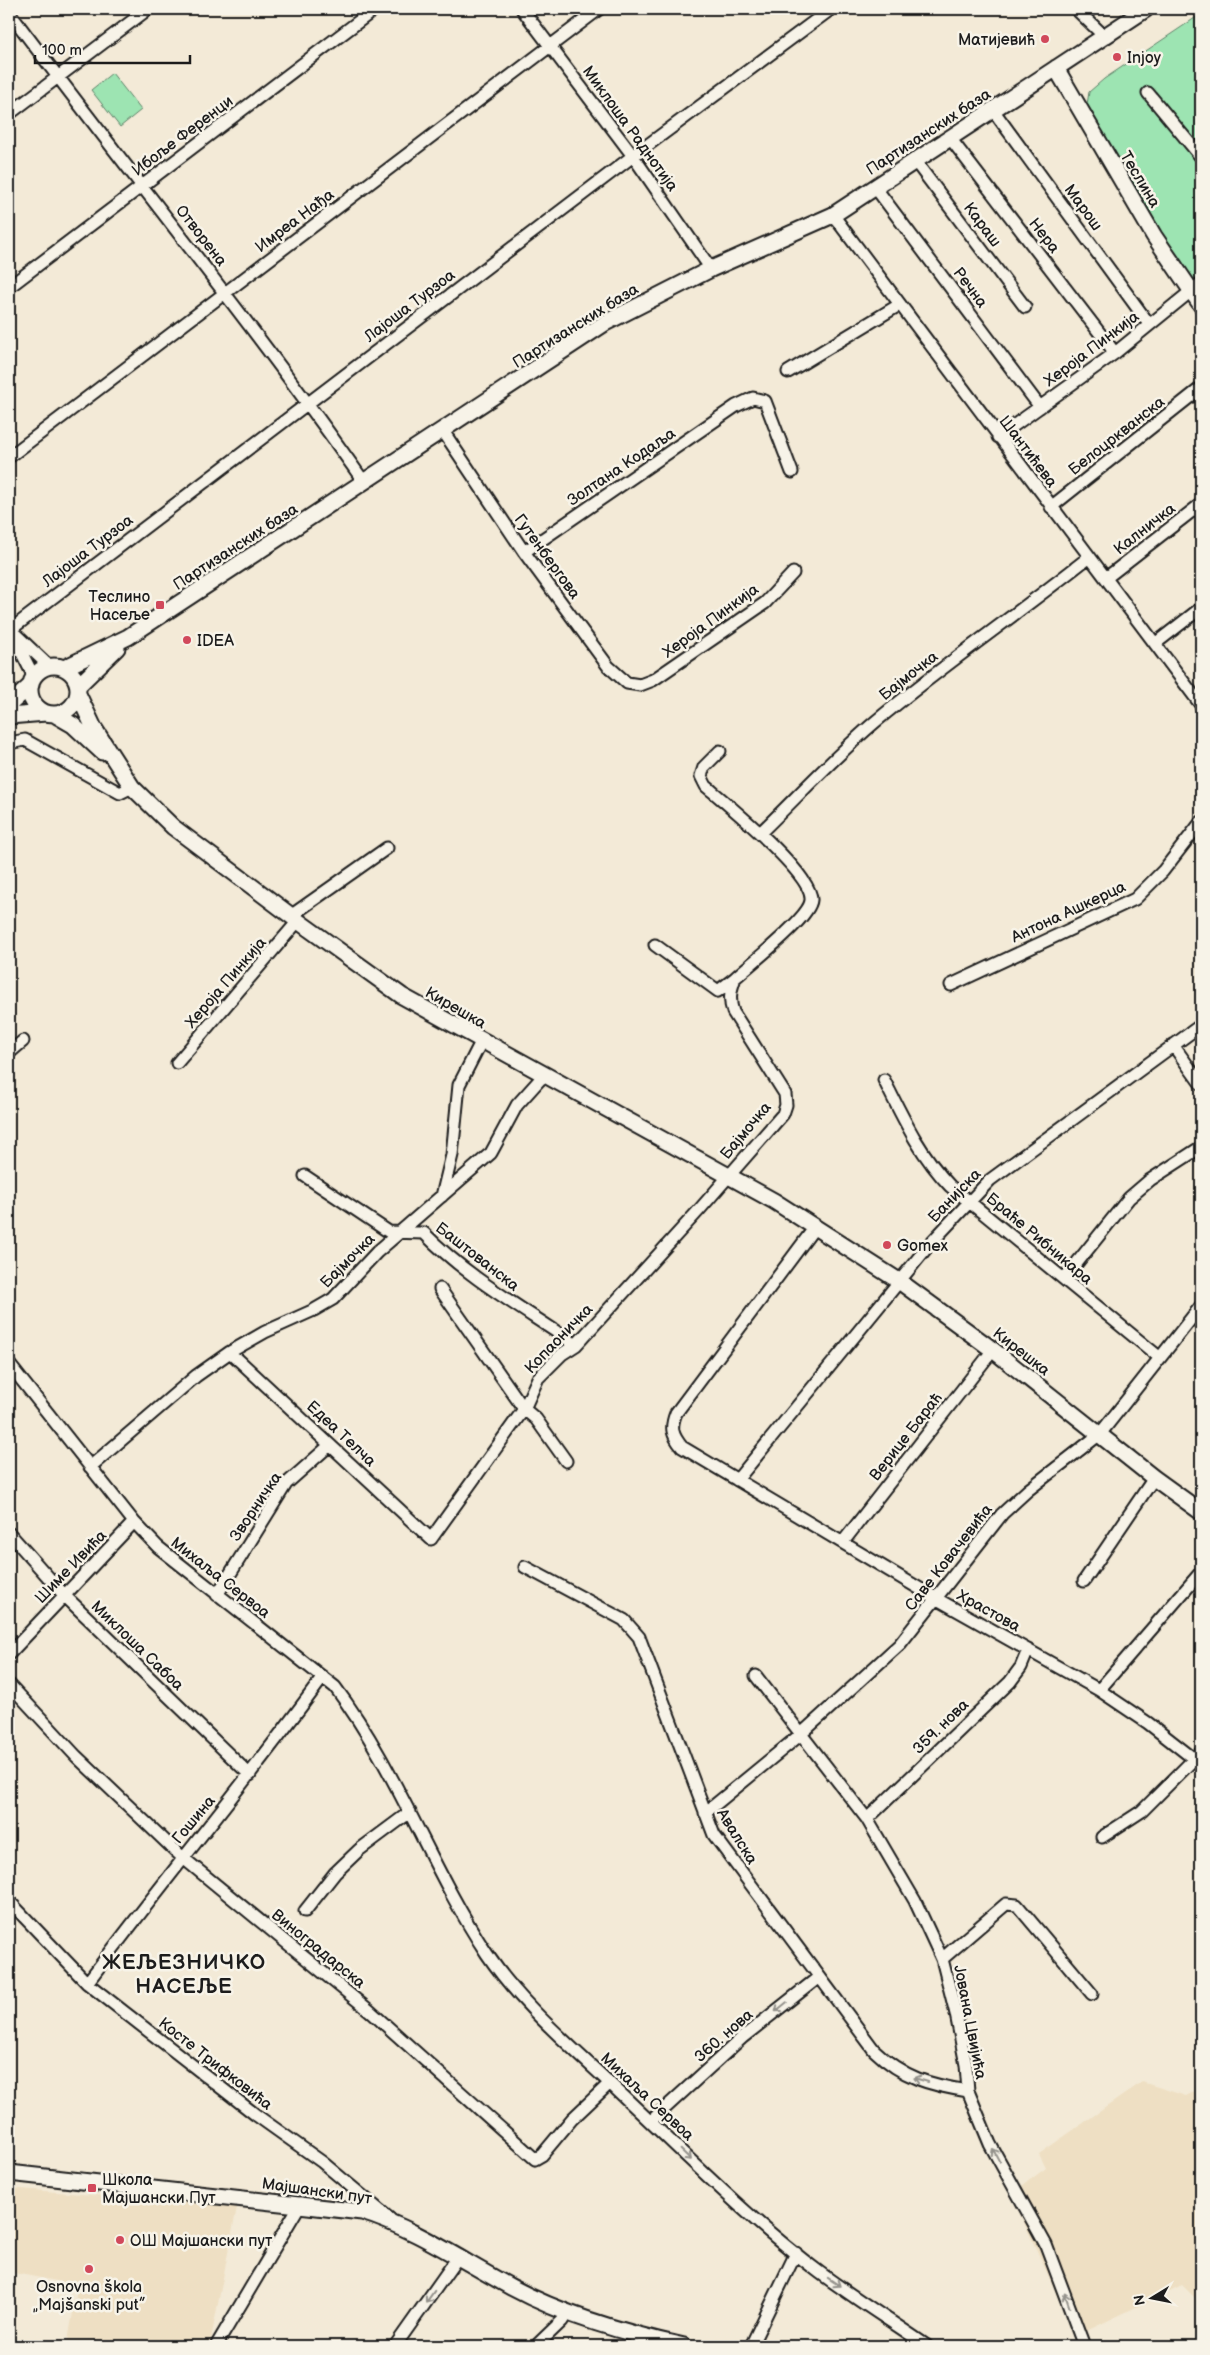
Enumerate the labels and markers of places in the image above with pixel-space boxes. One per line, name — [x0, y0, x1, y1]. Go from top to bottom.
place label: Матијевић — [958, 31, 1035, 50]
marker: Матијевић — [1039, 33, 1051, 45]
place label: Injoy — [1127, 49, 1162, 68]
marker: Injoy — [1111, 51, 1123, 63]
place label: Теслино Насеље — [89, 588, 150, 625]
marker: Теслино Насеље — [154, 599, 166, 611]
place label: IDEA — [197, 632, 234, 651]
marker: IDEA — [181, 634, 193, 646]
place label: Gomex — [897, 1237, 949, 1256]
marker: Gomex — [881, 1239, 893, 1251]
place label: Школа Мајшански Пут — [102, 2171, 216, 2208]
marker: Школа Мајшански Пут — [86, 2182, 98, 2194]
place label: ОШ Мајшански пут — [130, 2232, 273, 2251]
marker: ОШ Мајшански пут — [114, 2234, 126, 2246]
marker: Osnovna škola „Majšanski put” — [83, 2263, 95, 2275]
place label: Osnovna škola „Majšanski put” — [33, 2278, 145, 2315]

